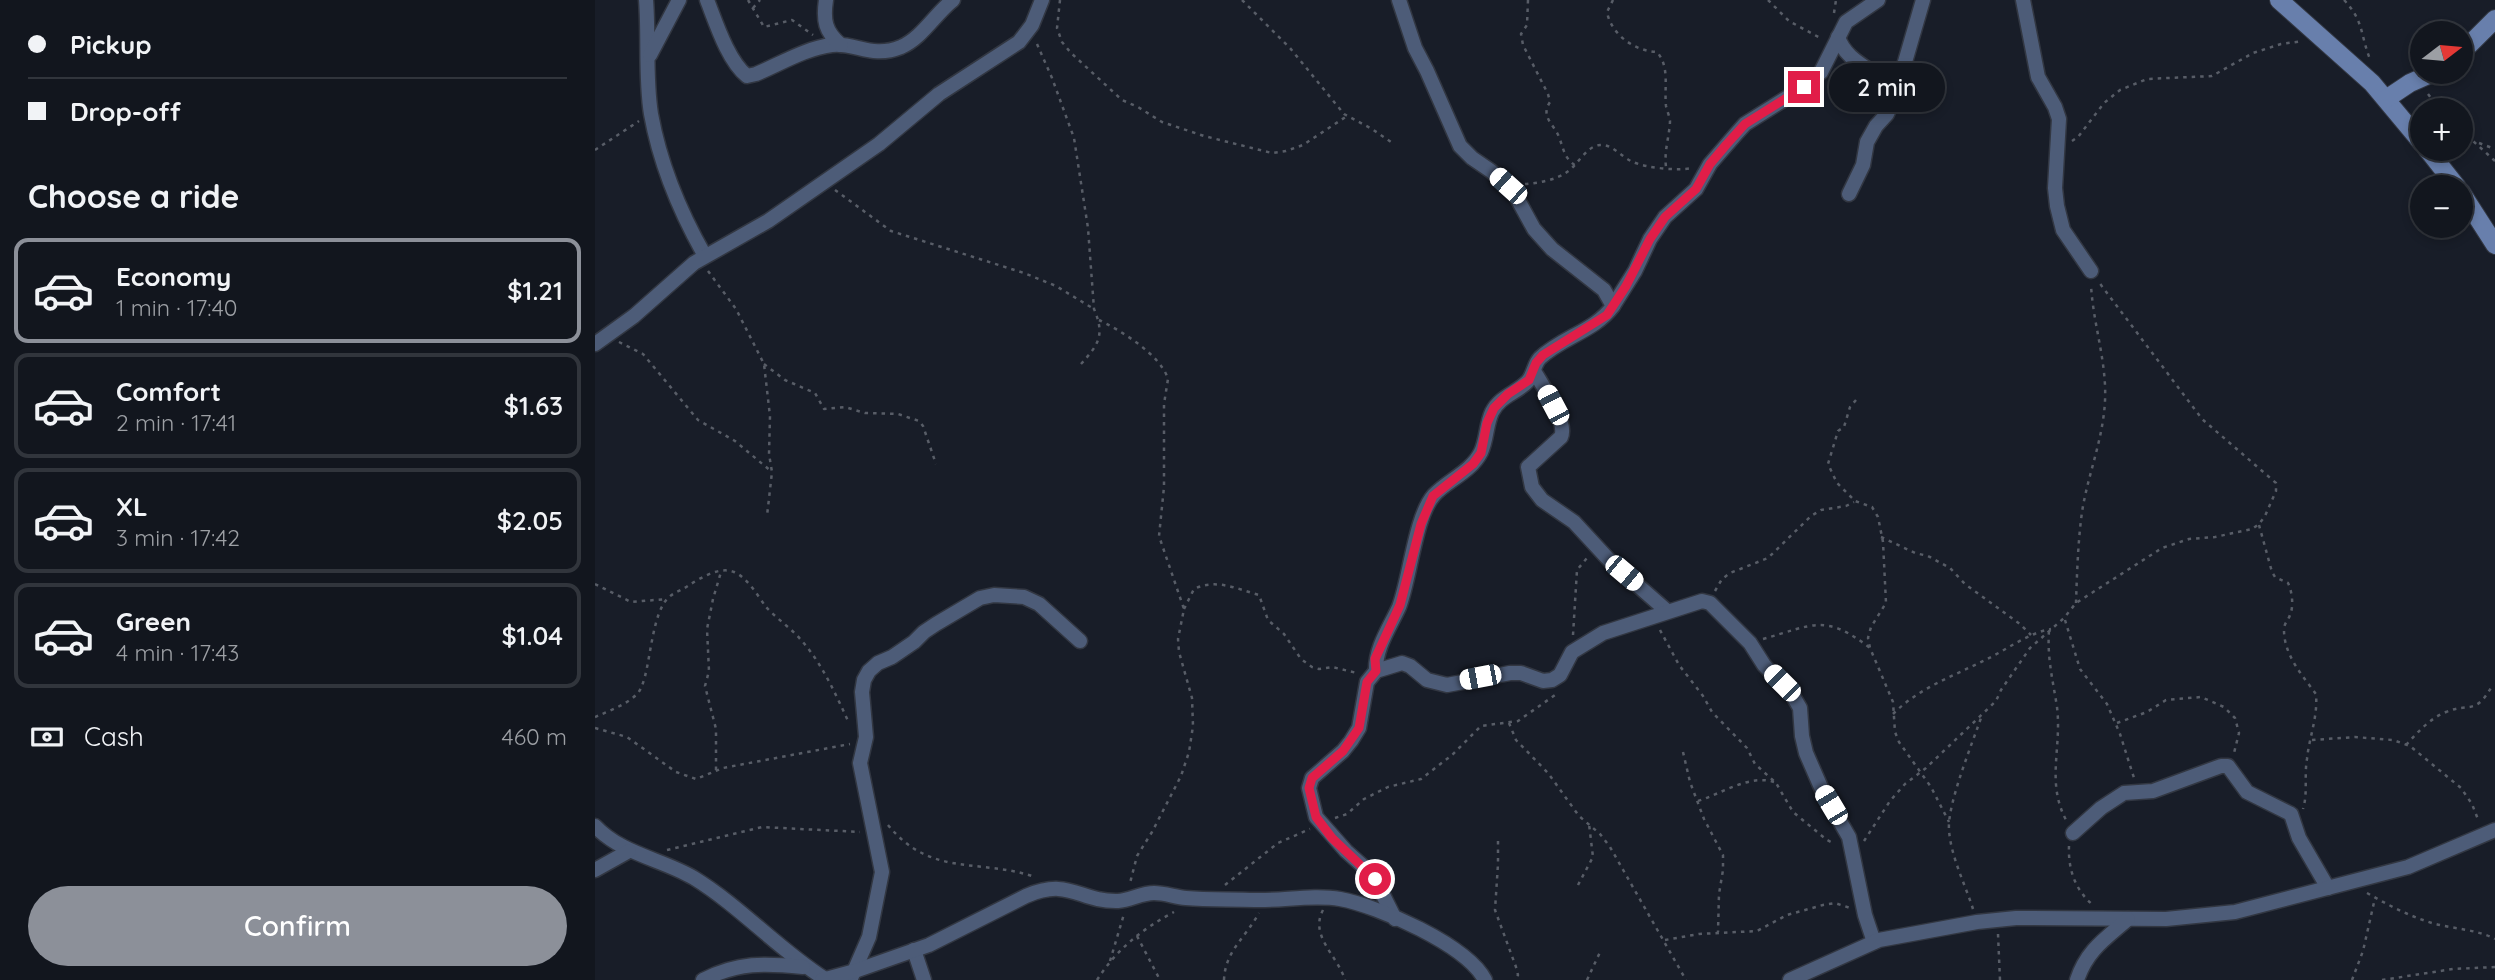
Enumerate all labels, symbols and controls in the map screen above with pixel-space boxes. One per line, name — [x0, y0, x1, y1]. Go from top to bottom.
north arrow — [2410, 21, 2473, 84]
map controls — [2410, 21, 2473, 238]
text: Pickup — [70, 28, 152, 61]
callout: 2 min — [1829, 62, 1944, 112]
route end — [1788, 71, 1820, 103]
text: 2 min — [1857, 73, 1917, 102]
text: Drop-off — [70, 95, 181, 128]
button: + — [2410, 98, 2473, 161]
car — [1486, 164, 1531, 208]
button: − — [2410, 175, 2473, 238]
text: Choose a ride — [28, 176, 240, 216]
icon: car — [32, 259, 95, 322]
text: Economy — [116, 260, 231, 293]
text: $1.21 — [507, 274, 563, 307]
text: 1 min · 17:40 — [116, 293, 237, 322]
icon: car — [32, 374, 95, 437]
text: Comfort — [116, 375, 221, 408]
car — [1534, 382, 1573, 428]
text: $1.63 — [504, 389, 563, 422]
text: 2 min · 17:41 — [116, 408, 236, 437]
icon: car — [32, 489, 95, 552]
text: XL — [116, 490, 148, 523]
text: $2.05 — [497, 504, 563, 537]
text: 3 min · 17:42 — [116, 523, 240, 552]
car — [1602, 551, 1647, 595]
icon: car — [32, 604, 95, 667]
text: Green — [116, 605, 191, 638]
text: $1.04 — [501, 619, 563, 652]
text: 4 min · 17:43 — [116, 638, 239, 667]
car — [1760, 661, 1805, 705]
car — [1458, 663, 1503, 691]
icon: cash — [28, 718, 66, 756]
text: Cash — [84, 720, 144, 753]
text: 460 m — [502, 722, 567, 751]
car — [1812, 782, 1851, 828]
route start — [1359, 863, 1391, 895]
button: Confirm — [28, 886, 567, 966]

